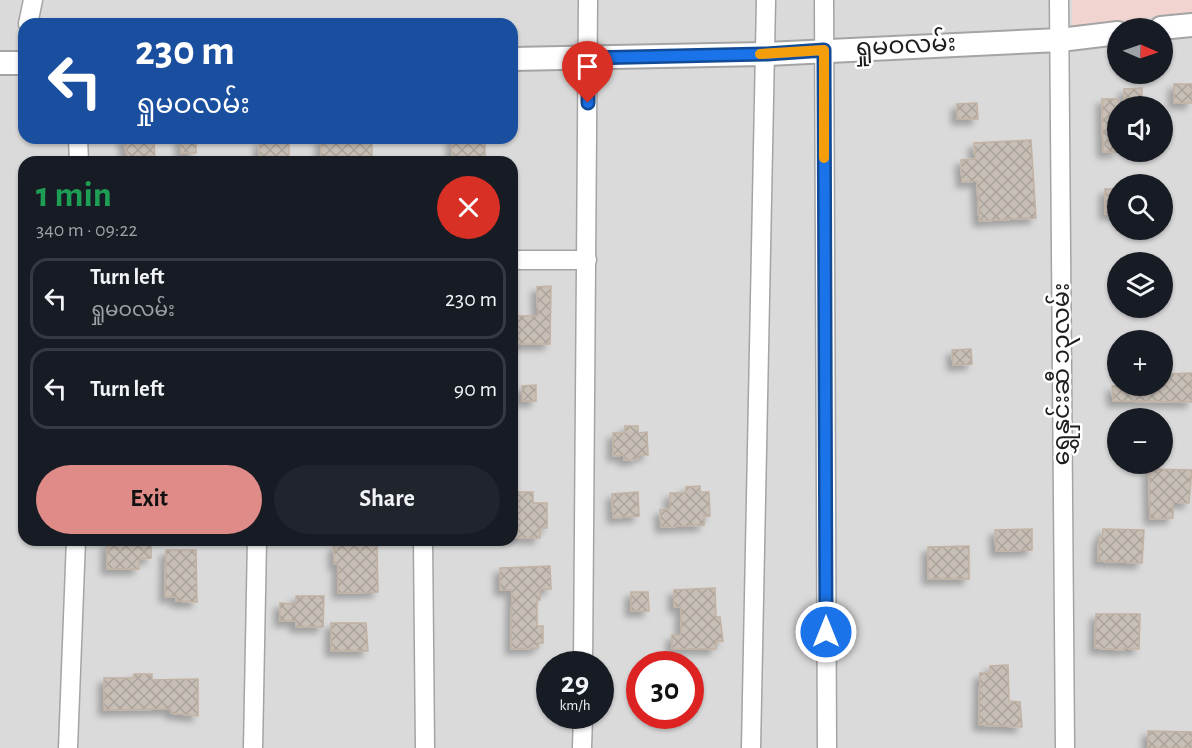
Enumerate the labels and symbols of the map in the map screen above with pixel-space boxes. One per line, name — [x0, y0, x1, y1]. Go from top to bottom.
north arrow — [1107, 18, 1173, 84]
street label: ရှုမဝလမ်း — [853, 26, 957, 67]
pin — [562, 41, 613, 103]
street label: ရွှေနှင်းဆီ ၁၃လမ်း — [1045, 283, 1080, 465]
position arrow — [794, 600, 858, 664]
speed limit sign: 30 — [626, 651, 704, 729]

